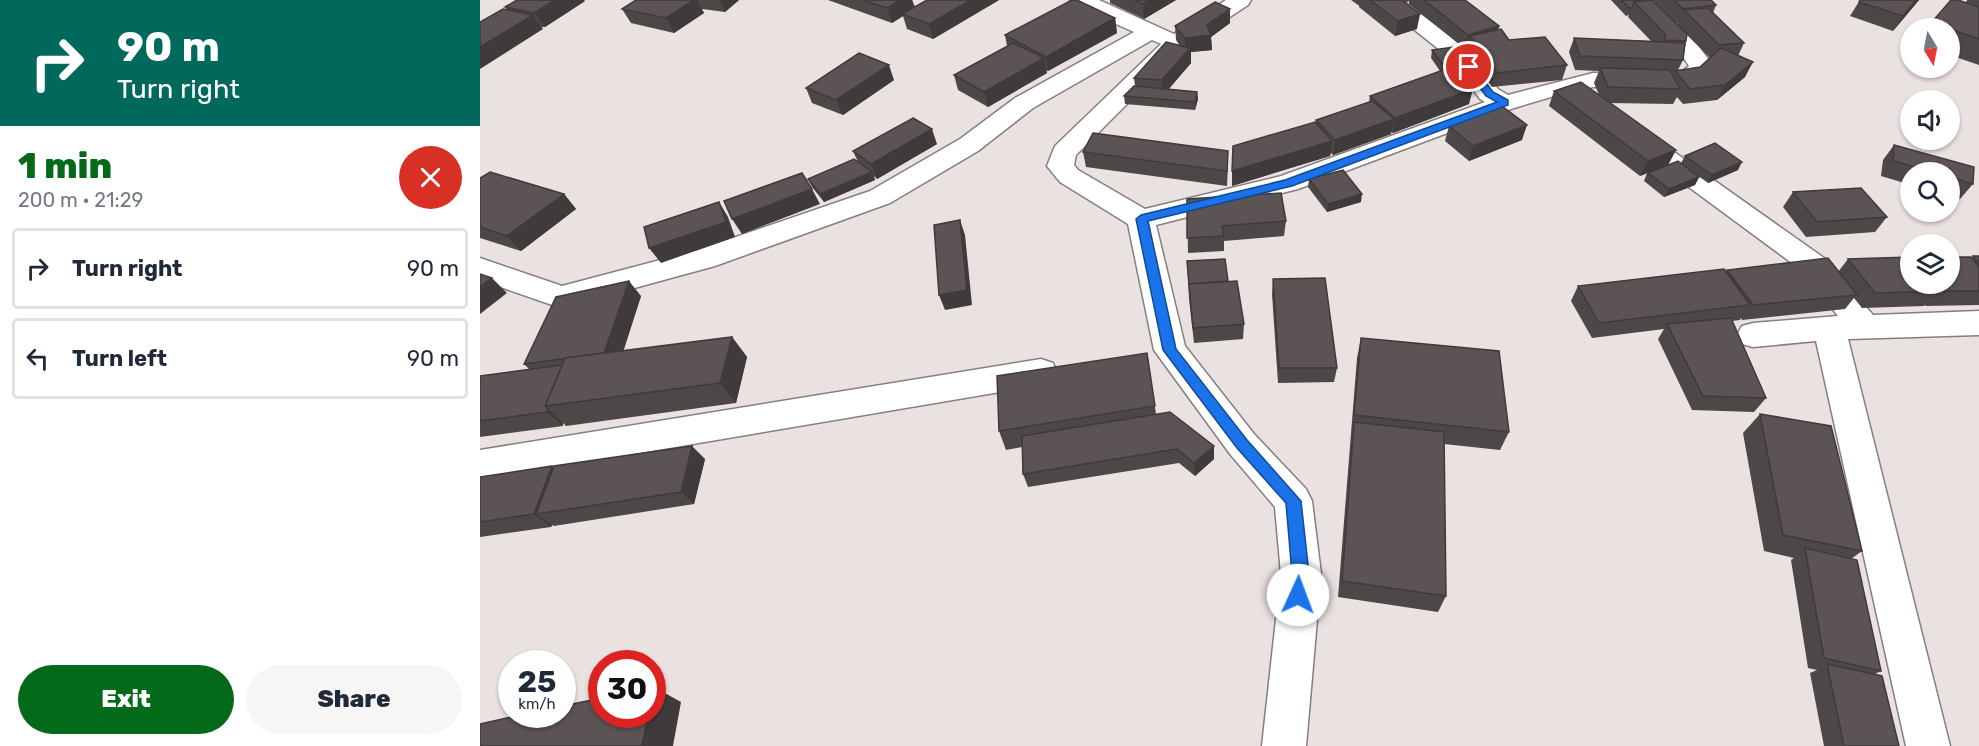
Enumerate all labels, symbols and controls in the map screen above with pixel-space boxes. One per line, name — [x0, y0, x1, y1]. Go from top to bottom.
north arrow — [1900, 18, 1960, 78]
map controls — [1900, 18, 1960, 294]
text: 90 m — [117, 22, 220, 72]
icon: right — [18, 24, 96, 102]
pin — [1443, 41, 1494, 92]
icon: arrive — [1452, 50, 1485, 83]
text: Turn right — [117, 73, 240, 105]
button: sound — [1900, 90, 1960, 150]
text: 1 min — [18, 144, 112, 187]
button: close — [399, 146, 462, 209]
button: search — [1900, 162, 1960, 222]
text: 200 m · 21:29 — [18, 188, 143, 212]
button: layers — [1900, 234, 1960, 294]
icon: right — [21, 252, 54, 285]
text: Turn right — [72, 255, 182, 282]
text: 90 m — [407, 255, 459, 282]
icon: left — [21, 342, 54, 375]
text: Turn left — [72, 345, 167, 372]
text: 90 m — [407, 345, 459, 372]
position arrow — [1266, 563, 1330, 627]
speed limit sign: 30 — [588, 650, 666, 728]
text: 25 — [518, 664, 556, 700]
button: Exit — [18, 665, 234, 734]
button: Share — [246, 665, 462, 734]
text: km/h — [518, 695, 556, 713]

